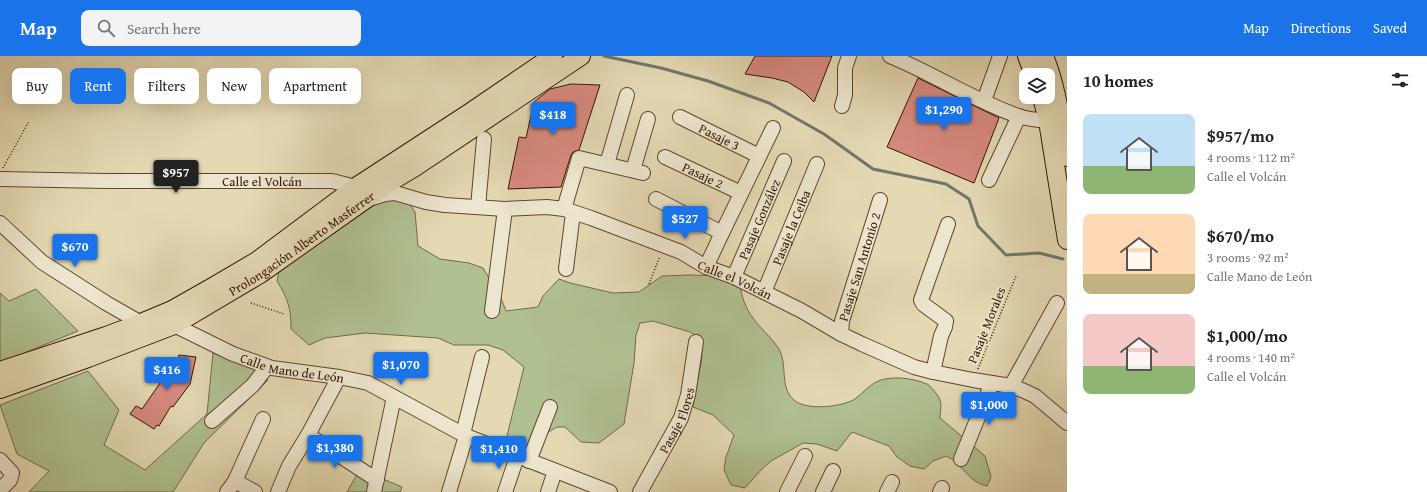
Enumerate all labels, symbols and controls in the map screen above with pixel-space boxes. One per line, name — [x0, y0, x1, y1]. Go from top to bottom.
search box — [81, 10, 361, 46]
text: Map — [20, 14, 57, 42]
icon: search — [95, 17, 117, 39]
text: Search here — [127, 18, 201, 39]
text: Map — [1243, 18, 1269, 38]
text: Directions — [1291, 18, 1351, 38]
text: Saved — [1373, 18, 1407, 38]
chip: Buy — [12, 68, 62, 104]
chip: Rent — [70, 68, 126, 104]
chip: Filters — [134, 68, 199, 104]
chip: New — [207, 68, 261, 104]
chip: Apartment — [269, 68, 361, 104]
map controls — [1019, 68, 1055, 104]
button: layers — [1019, 68, 1055, 104]
text: 10 homes — [1083, 68, 1154, 93]
icon: filters — [1389, 69, 1411, 91]
pin: $1,290 — [911, 97, 977, 131]
text: $1,290 — [925, 100, 963, 119]
pin: $418 — [529, 102, 577, 136]
text: $418 — [540, 105, 566, 124]
street label: Pasaje 3 — [696, 119, 743, 155]
text: $957/mo — [1207, 123, 1274, 148]
icon: home — [1115, 130, 1163, 178]
text: 4 rooms · 112 m² — [1207, 148, 1295, 167]
street label: Pasaje 2 — [679, 158, 726, 193]
pin: $957 — [152, 160, 200, 194]
text: $957 — [163, 163, 189, 182]
text: Calle el Volcán — [1207, 167, 1286, 186]
street label: Calle el Volcán — [222, 172, 302, 191]
street label: Pasaje González — [734, 176, 785, 263]
street label: Prolongación Alberto Masferrer — [225, 186, 379, 301]
street label: Pasaje la Ceiba — [767, 186, 816, 268]
pin: $527 — [661, 206, 709, 240]
text: $527 — [672, 209, 698, 228]
street label: Pasaje San Antonio 2 — [834, 210, 886, 323]
text: $670/mo — [1207, 223, 1274, 248]
icon: home — [1115, 230, 1163, 278]
pin: $670 — [51, 234, 99, 268]
text: $670 — [62, 237, 88, 256]
text: 3 rooms · 92 m² — [1207, 248, 1289, 267]
street label: Calle el Volcán — [694, 255, 776, 305]
text: Calle Mano de León — [1207, 267, 1312, 286]
street label: Pasaje Morales — [963, 284, 1010, 366]
text: $1,000/mo — [1207, 323, 1288, 348]
icon: home — [1115, 330, 1163, 378]
street label: Calle Mano de León — [238, 348, 346, 388]
text: 4 rooms · 140 m² — [1207, 348, 1295, 367]
pin: $1,070 — [368, 352, 434, 386]
text: $1,070 — [382, 355, 420, 374]
pin: $416 — [143, 357, 191, 391]
text: $416 — [154, 360, 180, 379]
text: Calle el Volcán — [1207, 367, 1286, 386]
street label: Pasaje Flores — [654, 386, 699, 457]
pin: $1,000 — [956, 392, 1022, 426]
text: $1,000 — [970, 395, 1008, 414]
pin: $1,380 — [302, 435, 368, 469]
pin: $1,410 — [466, 436, 532, 470]
text: $1,380 — [316, 438, 354, 457]
text: $1,410 — [480, 439, 518, 458]

